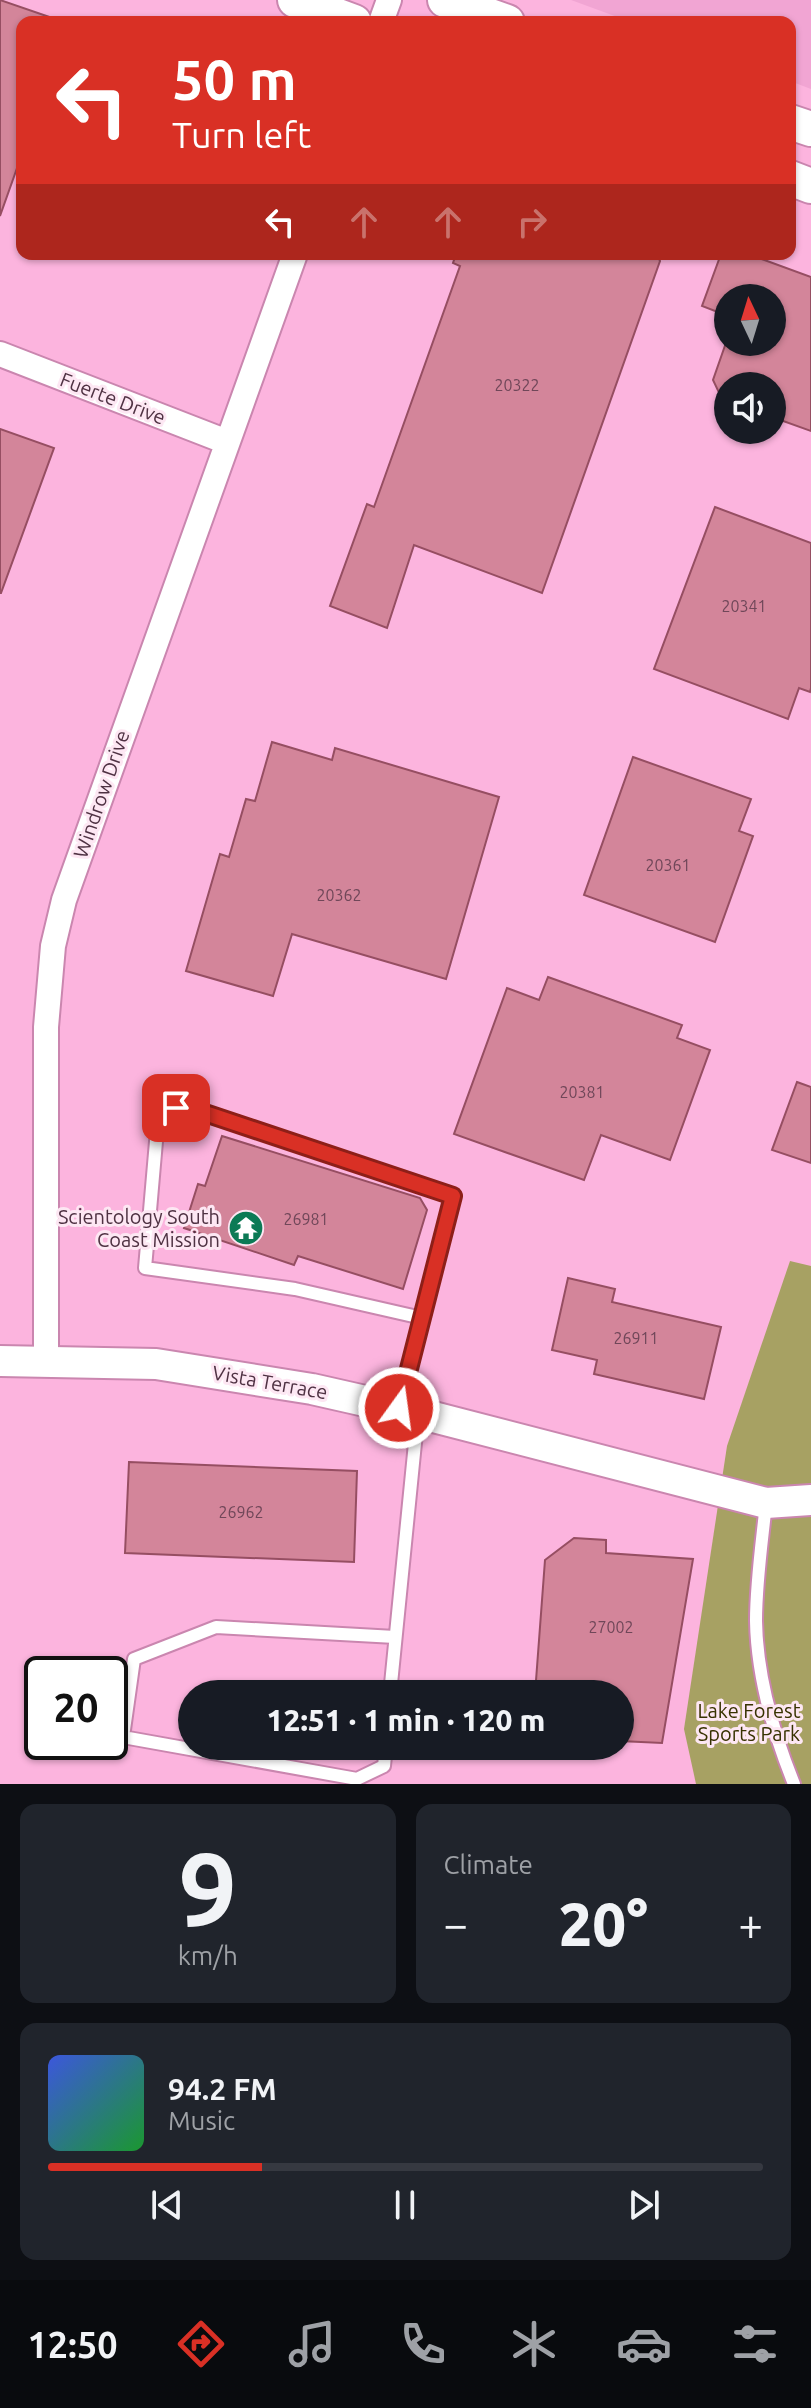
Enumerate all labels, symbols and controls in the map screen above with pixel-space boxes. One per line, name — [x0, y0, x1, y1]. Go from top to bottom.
icon: left — [40, 48, 144, 152]
text: 50 m — [172, 48, 297, 111]
text: Turn left — [172, 114, 311, 155]
icon: left — [258, 200, 302, 244]
icon: ahead — [342, 200, 386, 244]
icon: ahead — [426, 200, 470, 244]
icon: right — [510, 200, 554, 244]
north arrow — [714, 284, 786, 356]
map controls — [714, 284, 786, 444]
street label: Fuerte Drive — [57, 367, 169, 429]
button: sound — [714, 372, 786, 444]
house number: 20322 — [494, 376, 540, 394]
house number: 20341 — [721, 597, 767, 615]
street label: Windrow Drive — [68, 727, 134, 861]
house number: 20361 — [645, 856, 691, 874]
house number: 20362 — [316, 886, 362, 904]
pin — [142, 1074, 210, 1142]
house number: 20381 — [559, 1083, 605, 1101]
icon: arrive — [154, 1086, 198, 1130]
place label: Scientology South Coast Mission — [58, 1205, 220, 1251]
temple icon: Scientology South Coast Mission — [227, 1209, 265, 1247]
house number: 26981 — [283, 1210, 329, 1228]
house number: 26911 — [613, 1329, 659, 1347]
street label: Vista Terrace — [211, 1361, 329, 1403]
position arrow — [357, 1366, 441, 1450]
house number: 26962 — [218, 1503, 264, 1521]
house number: 27002 — [588, 1618, 634, 1636]
speed limit sign: 20 — [24, 1656, 128, 1760]
park label: Lake Forest Sports Park — [697, 1699, 801, 1745]
text: 12:51 · 1 min · 120 m — [267, 1703, 545, 1737]
text: 9 — [178, 1830, 237, 1947]
text: Climate — [444, 1850, 533, 1879]
text: 20° — [559, 1890, 648, 1957]
text: − — [444, 1899, 468, 1948]
text: + — [738, 1899, 763, 1948]
text: km/h — [178, 1941, 238, 1970]
text: 94.2 FM — [168, 2072, 277, 2106]
text: Music — [168, 2106, 235, 2135]
icon: previous — [145, 2183, 189, 2227]
icon: pause — [383, 2183, 427, 2227]
icon: next — [622, 2183, 666, 2227]
icon: directions — [173, 2316, 229, 2372]
icon: music — [284, 2316, 340, 2372]
icon: phone — [395, 2316, 451, 2372]
icon: climate — [506, 2316, 562, 2372]
icon: car — [616, 2316, 672, 2372]
icon: filters — [727, 2316, 783, 2372]
text: 12:50 — [27, 2324, 118, 2365]

